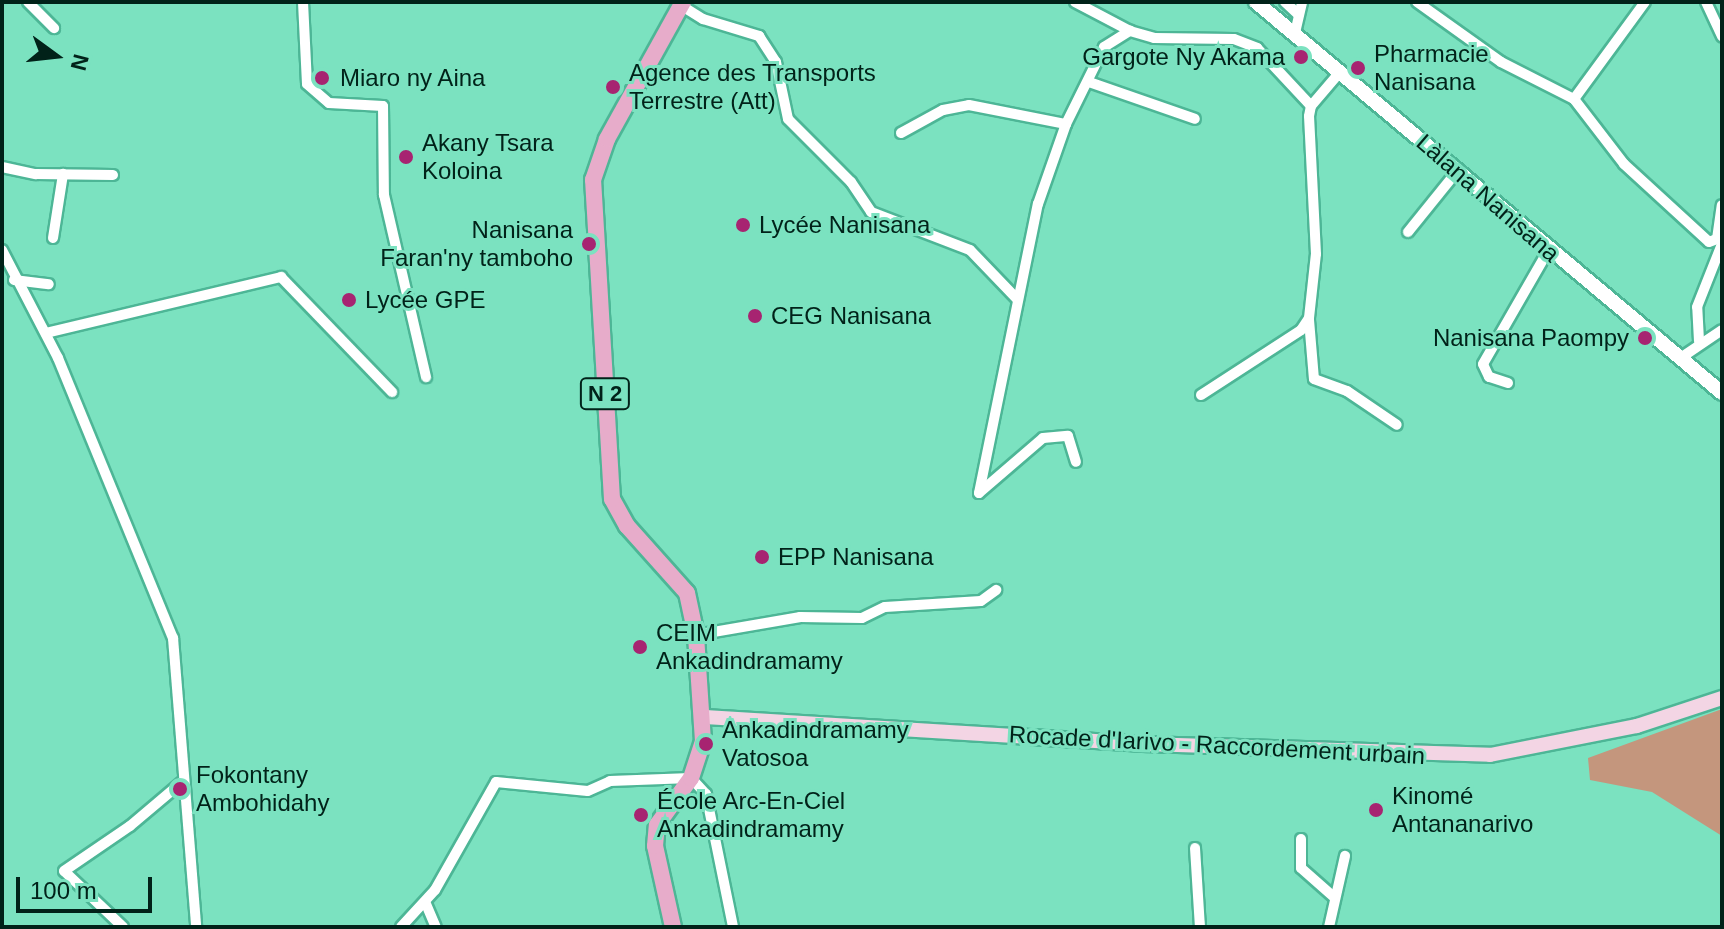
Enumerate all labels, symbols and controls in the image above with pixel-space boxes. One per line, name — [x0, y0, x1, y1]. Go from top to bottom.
north arrow — [16, 16, 96, 96]
place label: Pharmacie Nanisana — [1374, 40, 1489, 96]
place label: Gargote Ny Akama — [1081, 43, 1285, 71]
marker: Gargote Ny Akama — [1292, 48, 1310, 66]
text: N — [66, 51, 94, 73]
place label: Agence des Transports Terrestre (Att) — [629, 59, 876, 115]
marker: Pharmacie Nanisana — [1349, 59, 1367, 77]
place label: Miaro ny Aina — [340, 64, 487, 92]
marker: Miaro ny Aina — [311, 67, 333, 89]
marker: Agence des Transports Terrestre (Att) — [604, 78, 622, 96]
street label: Làlana Nanisana — [1411, 128, 1565, 268]
place label: Akany Tsara Koloina — [422, 129, 554, 185]
marker: Akany Tsara Koloina — [397, 148, 415, 166]
place label: Lycée Nanisana — [759, 211, 930, 239]
place label: Nanisana Faran'ny tamboho — [380, 216, 573, 272]
marker: Lycée Nanisana — [734, 216, 752, 234]
marker: Nanisana Faran'ny tamboho — [580, 235, 598, 253]
place label: Lycée GPE — [365, 286, 486, 314]
marker: Lycée GPE — [340, 291, 358, 309]
place label: CEG Nanisana — [771, 302, 931, 330]
marker: CEG Nanisana — [746, 307, 764, 325]
place label: Nanisana Paompy — [1433, 324, 1629, 352]
marker: Nanisana Paompy — [1636, 329, 1654, 347]
road number: N 2 — [579, 376, 631, 412]
place label: EPP Nanisana — [778, 543, 934, 571]
marker: EPP Nanisana — [753, 548, 771, 566]
place label: CEIM Ankadindramamy — [656, 619, 843, 675]
marker: CEIM Ankadindramamy — [631, 638, 649, 656]
place label: Ankadindramamy Vatosoa — [722, 716, 909, 772]
street label: Rocade d'Iarivo - Raccordement urbain — [1008, 720, 1426, 770]
marker: Ankadindramamy Vatosoa — [697, 735, 715, 753]
place label: Fokontany Ambohidahy — [196, 761, 329, 817]
marker: Fokontany Ambohidahy — [171, 780, 189, 798]
place label: Kinomé Antananarivo — [1392, 782, 1533, 838]
place label: École Arc-En-Ciel Ankadindramamy — [657, 787, 846, 843]
marker: Kinomé Antananarivo — [1367, 801, 1385, 819]
marker: École Arc-En-Ciel Ankadindramamy — [632, 806, 650, 824]
scale bar — [20, 861, 156, 911]
text: 100 m — [30, 877, 97, 904]

